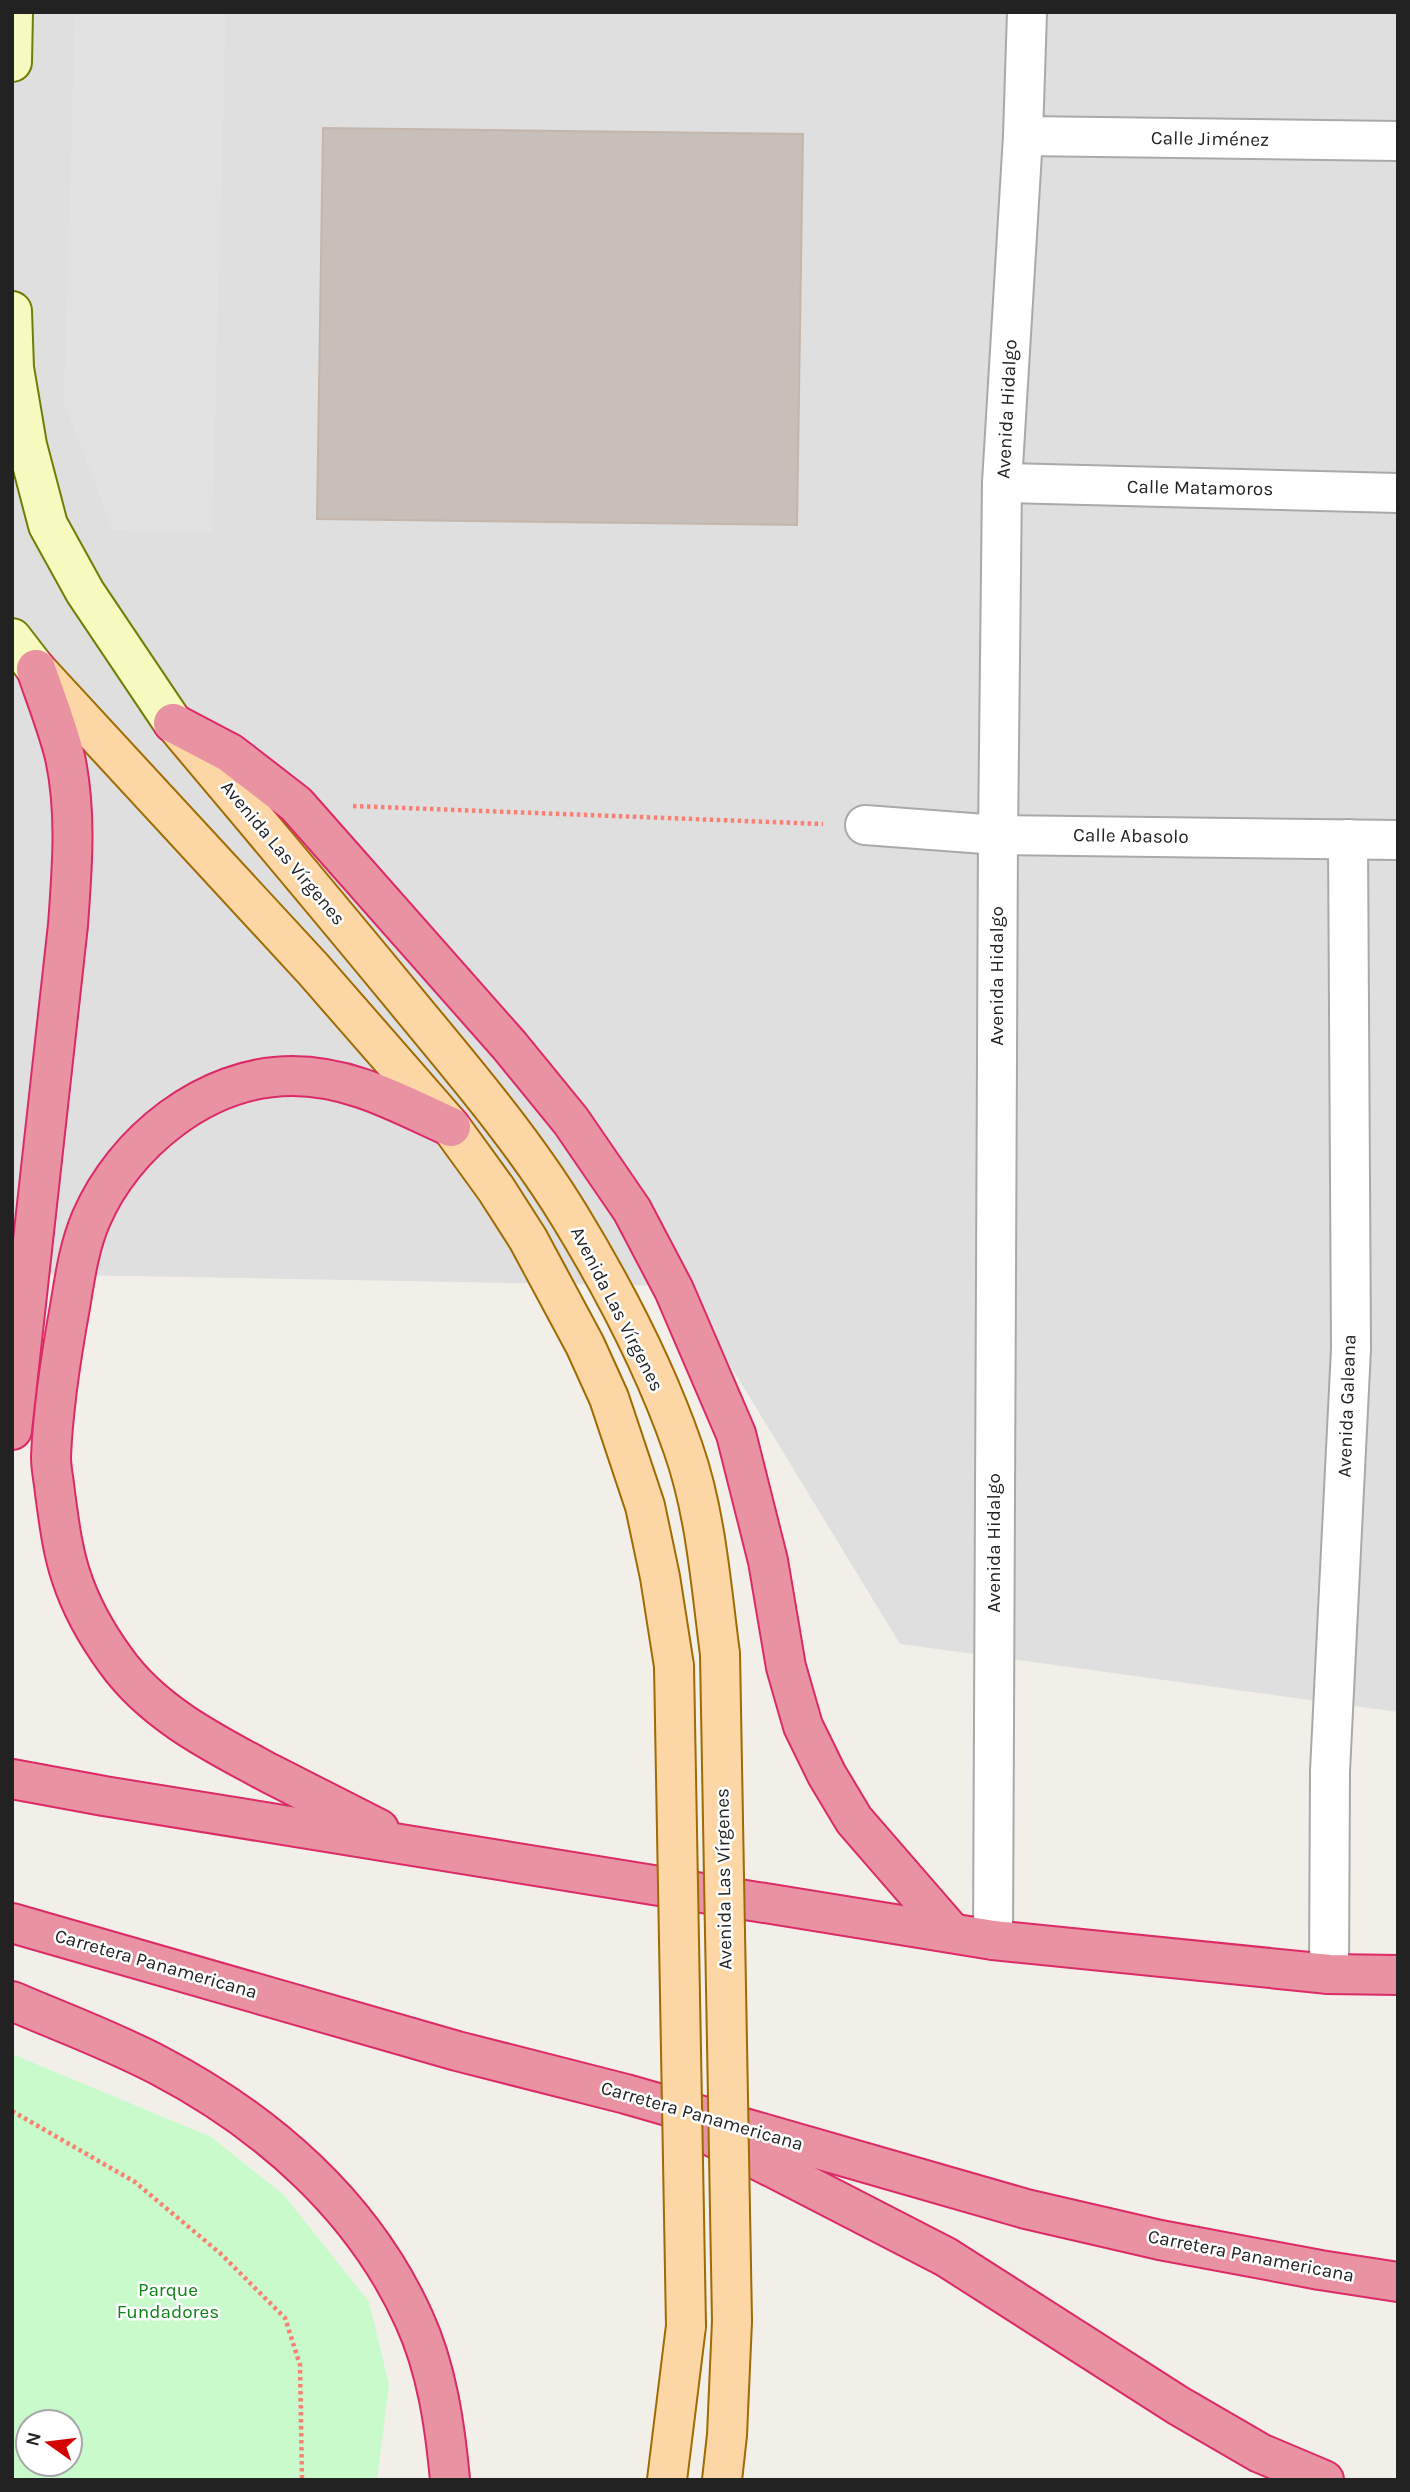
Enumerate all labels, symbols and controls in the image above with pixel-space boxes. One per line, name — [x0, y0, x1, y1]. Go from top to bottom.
street label: Calle Jiménez — [1151, 127, 1269, 151]
street label: Avenida Hidalgo — [992, 339, 1022, 479]
street label: Calle Matamoros — [1127, 476, 1273, 500]
street label: Avenida Las Vírgenes — [216, 776, 350, 930]
street label: Calle Abasolo — [1073, 824, 1189, 848]
street label: Avenida Hidalgo — [986, 906, 1008, 1046]
street label: Avenida Las Vírgenes — [566, 1223, 668, 1395]
street label: Avenida Galeana — [1334, 1334, 1360, 1478]
street label: Avenida Hidalgo — [983, 1473, 1005, 1613]
street label: Avenida Las Vírgenes — [711, 1788, 737, 1970]
street label: Carretera Panamericana — [52, 1925, 260, 2003]
street label: Carretera Panamericana — [598, 2077, 806, 2155]
street label: Carretera Panamericana — [1146, 2225, 1356, 2287]
park label: Parque Fundadores — [117, 2279, 219, 2323]
north arrow — [14, 2408, 84, 2478]
text: N — [21, 2430, 46, 2448]

